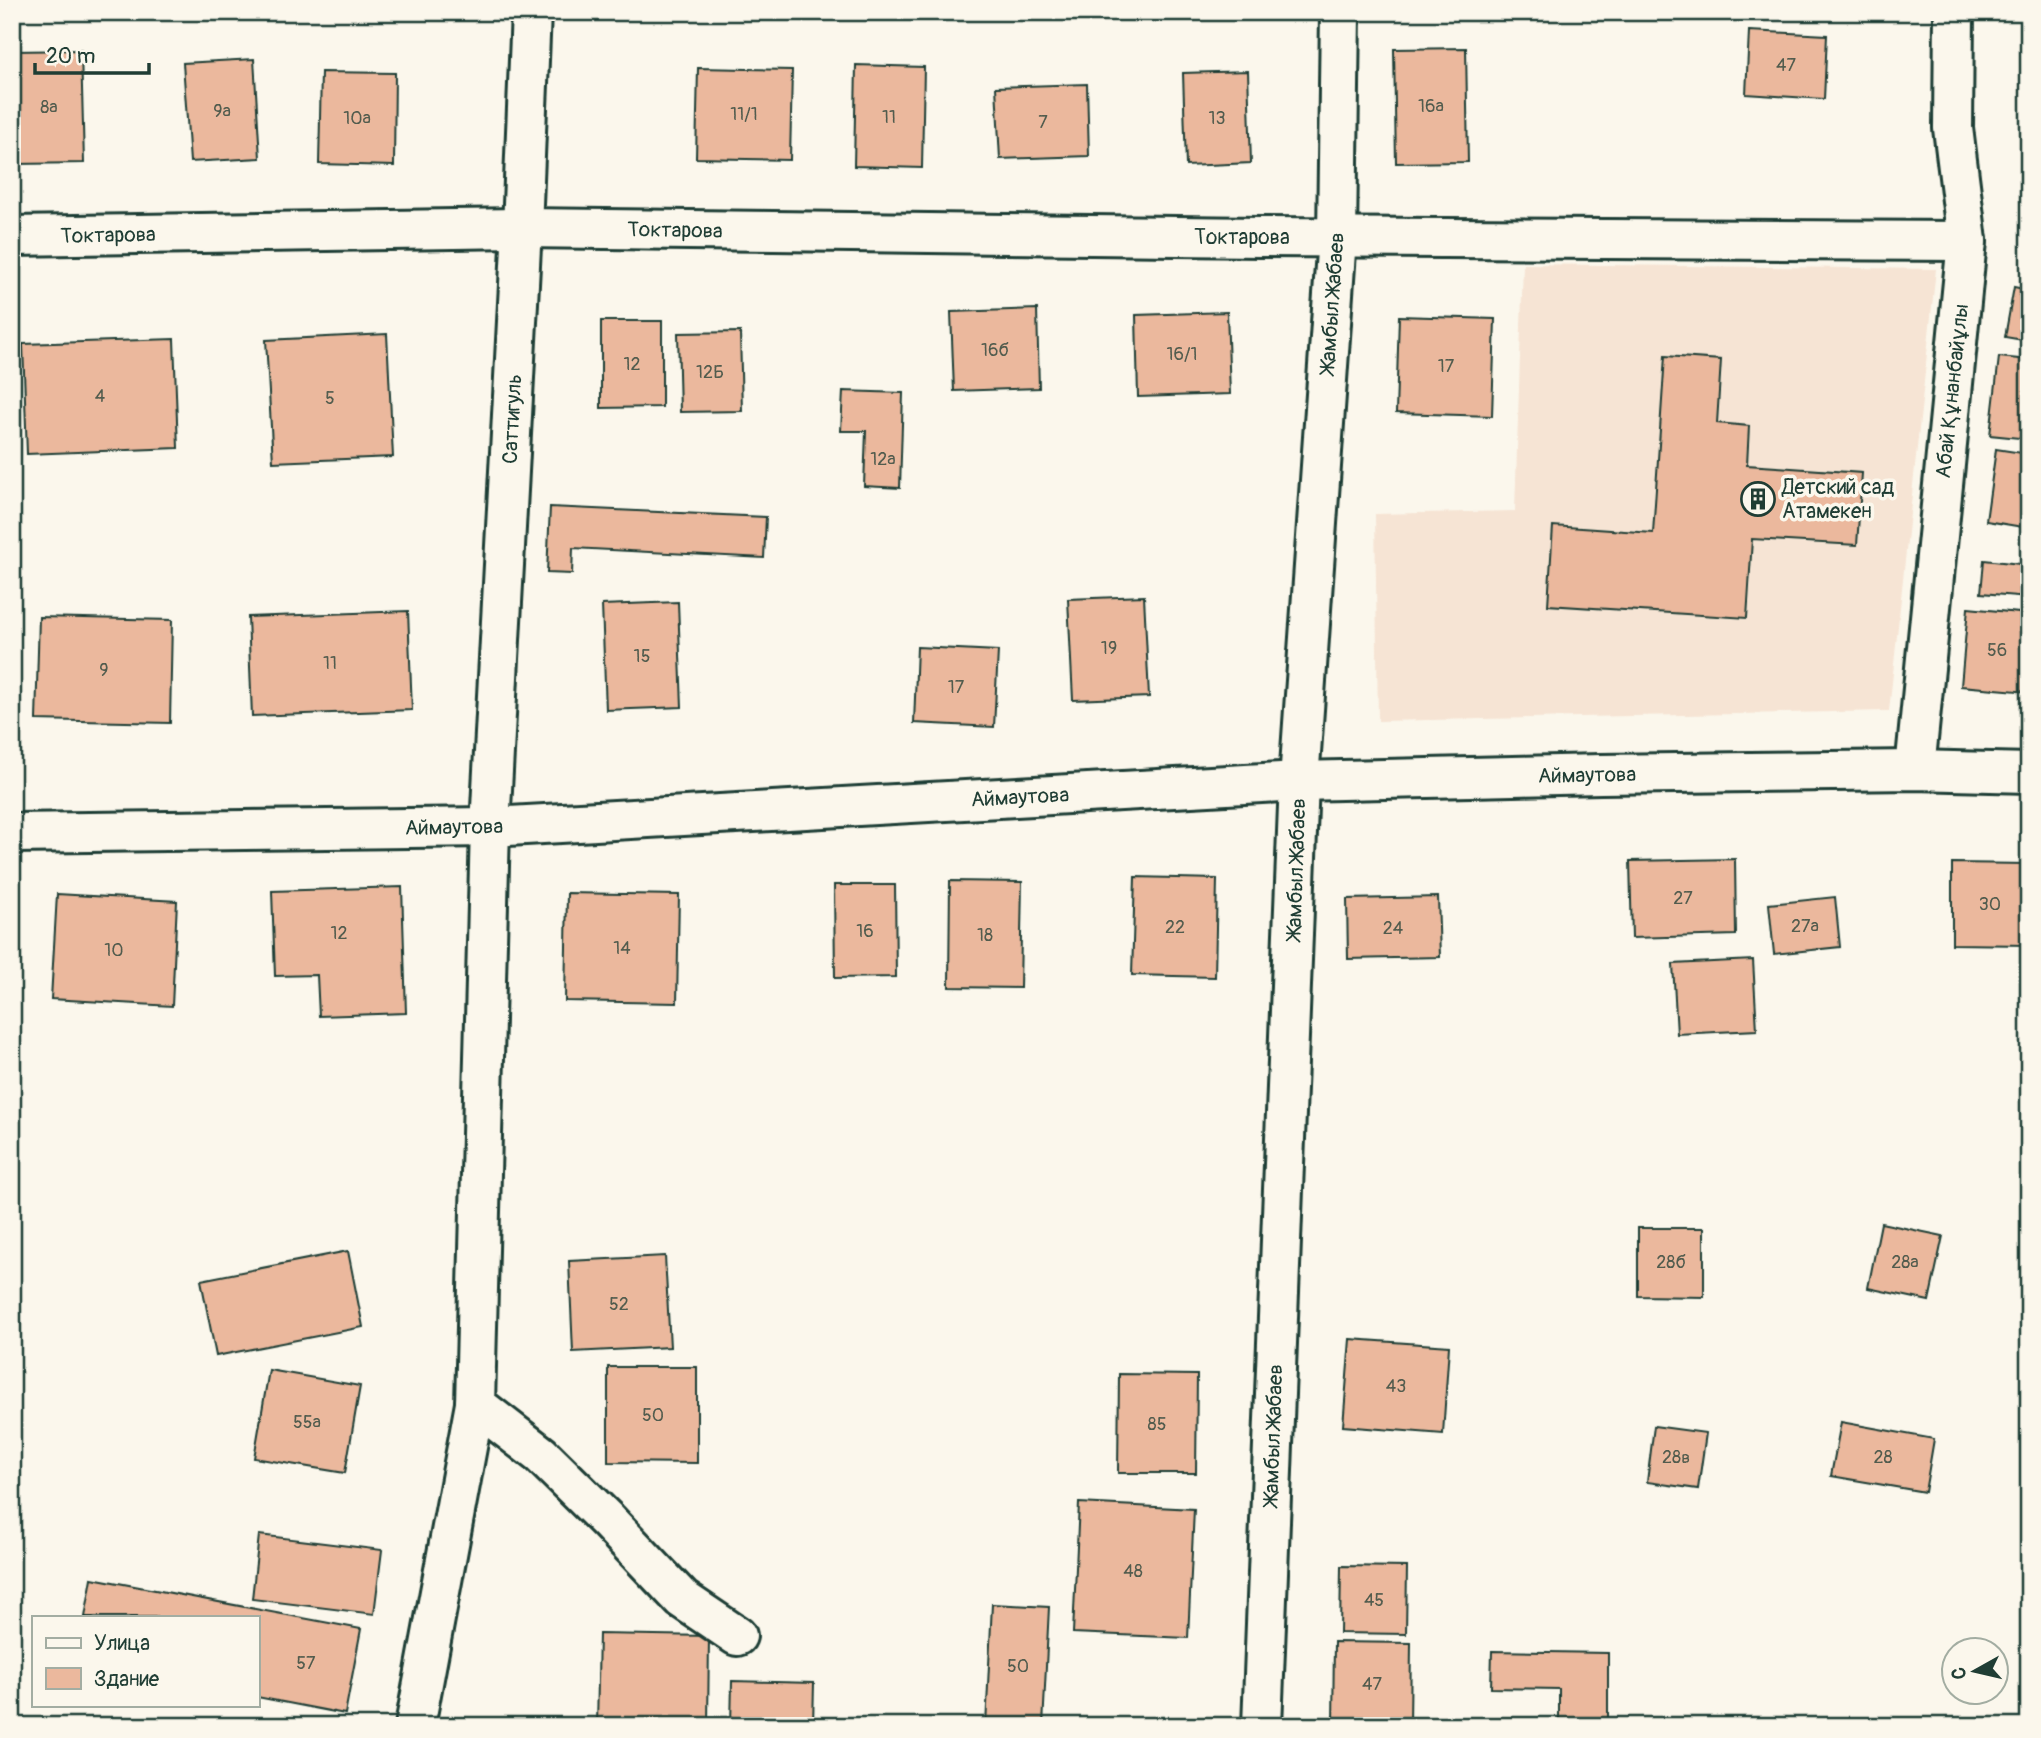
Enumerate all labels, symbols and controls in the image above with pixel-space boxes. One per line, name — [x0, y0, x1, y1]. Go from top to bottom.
scale bar — [35, 32, 149, 76]
text: 20 m — [46, 43, 95, 70]
house number: 47 — [1776, 54, 1796, 77]
house number: 16а — [1418, 95, 1444, 118]
house number: 8а — [40, 96, 58, 119]
house number: 9а — [213, 100, 231, 123]
house number: 11/1 — [730, 103, 758, 126]
house number: 11 — [882, 106, 896, 129]
house number: 10а — [343, 107, 371, 130]
house number: 13 — [1208, 107, 1226, 130]
house number: 7 — [1038, 111, 1048, 134]
street label: Токтарова — [627, 216, 723, 245]
street label: Токтарова — [60, 221, 156, 250]
street label: Токтарова — [1194, 224, 1290, 251]
street label: Жамбыл Жабаев — [1314, 231, 1351, 378]
street label: Абай Құнанбайұлы — [1930, 302, 1975, 480]
house number: 16б — [981, 339, 1009, 362]
house number: 16/1 — [1166, 343, 1198, 366]
house number: 12 — [623, 353, 641, 376]
house number: 17 — [1438, 355, 1455, 378]
house number: 12Б — [696, 361, 724, 384]
street label: Саттигуль — [497, 373, 528, 465]
house number: 4 — [95, 385, 106, 408]
house number: 5 — [325, 387, 335, 410]
house number: 12а — [870, 448, 896, 471]
place label: Детский сад Атамекен — [1781, 474, 1894, 525]
building icon: Детский сад Атамекен — [1739, 480, 1777, 518]
house number: 19 — [1101, 637, 1117, 660]
house number: 56 — [1987, 639, 2007, 662]
house number: 15 — [634, 645, 650, 668]
house number: 11 — [323, 652, 337, 675]
house number: 9 — [99, 659, 109, 682]
house number: 17 — [948, 676, 965, 699]
street label: Аймаутова — [1538, 761, 1636, 790]
street label: Аймаутова — [970, 781, 1070, 814]
street label: Жамбыл Жабаев — [1280, 798, 1312, 943]
street label: Аймаутова — [405, 813, 503, 842]
house number: 27 — [1673, 887, 1693, 910]
house number: 30 — [1979, 893, 2001, 916]
house number: 27а — [1791, 915, 1819, 938]
house number: 22 — [1165, 916, 1185, 939]
house number: 24 — [1383, 917, 1404, 940]
house number: 16 — [856, 920, 874, 943]
house number: 12 — [330, 922, 348, 945]
house number: 18 — [977, 924, 993, 947]
house number: 14 — [613, 937, 631, 960]
house number: 10 — [104, 939, 124, 962]
house number: 28б — [1656, 1251, 1686, 1274]
house number: 28а — [1891, 1251, 1919, 1274]
house number: 52 — [609, 1293, 629, 1316]
street label: Жамбыл Жабаев — [1257, 1364, 1289, 1509]
house number: 43 — [1386, 1375, 1406, 1398]
house number: 50 — [642, 1404, 664, 1427]
house number: 55а — [293, 1411, 321, 1434]
house number: 85 — [1148, 1413, 1166, 1436]
house number: 28в — [1662, 1446, 1690, 1469]
house number: 28 — [1873, 1446, 1893, 1469]
house number: 48 — [1123, 1560, 1143, 1583]
house number: 45 — [1364, 1589, 1384, 1612]
legend — [32, 1616, 259, 1706]
text: Улица — [94, 1630, 150, 1657]
north arrow — [1940, 1636, 2010, 1706]
house number: 57 — [296, 1652, 316, 1675]
house number: 50 — [1007, 1655, 1029, 1678]
text: С — [1946, 1665, 1972, 1681]
text: Здание — [94, 1666, 160, 1693]
house number: 47 — [1362, 1673, 1382, 1696]

